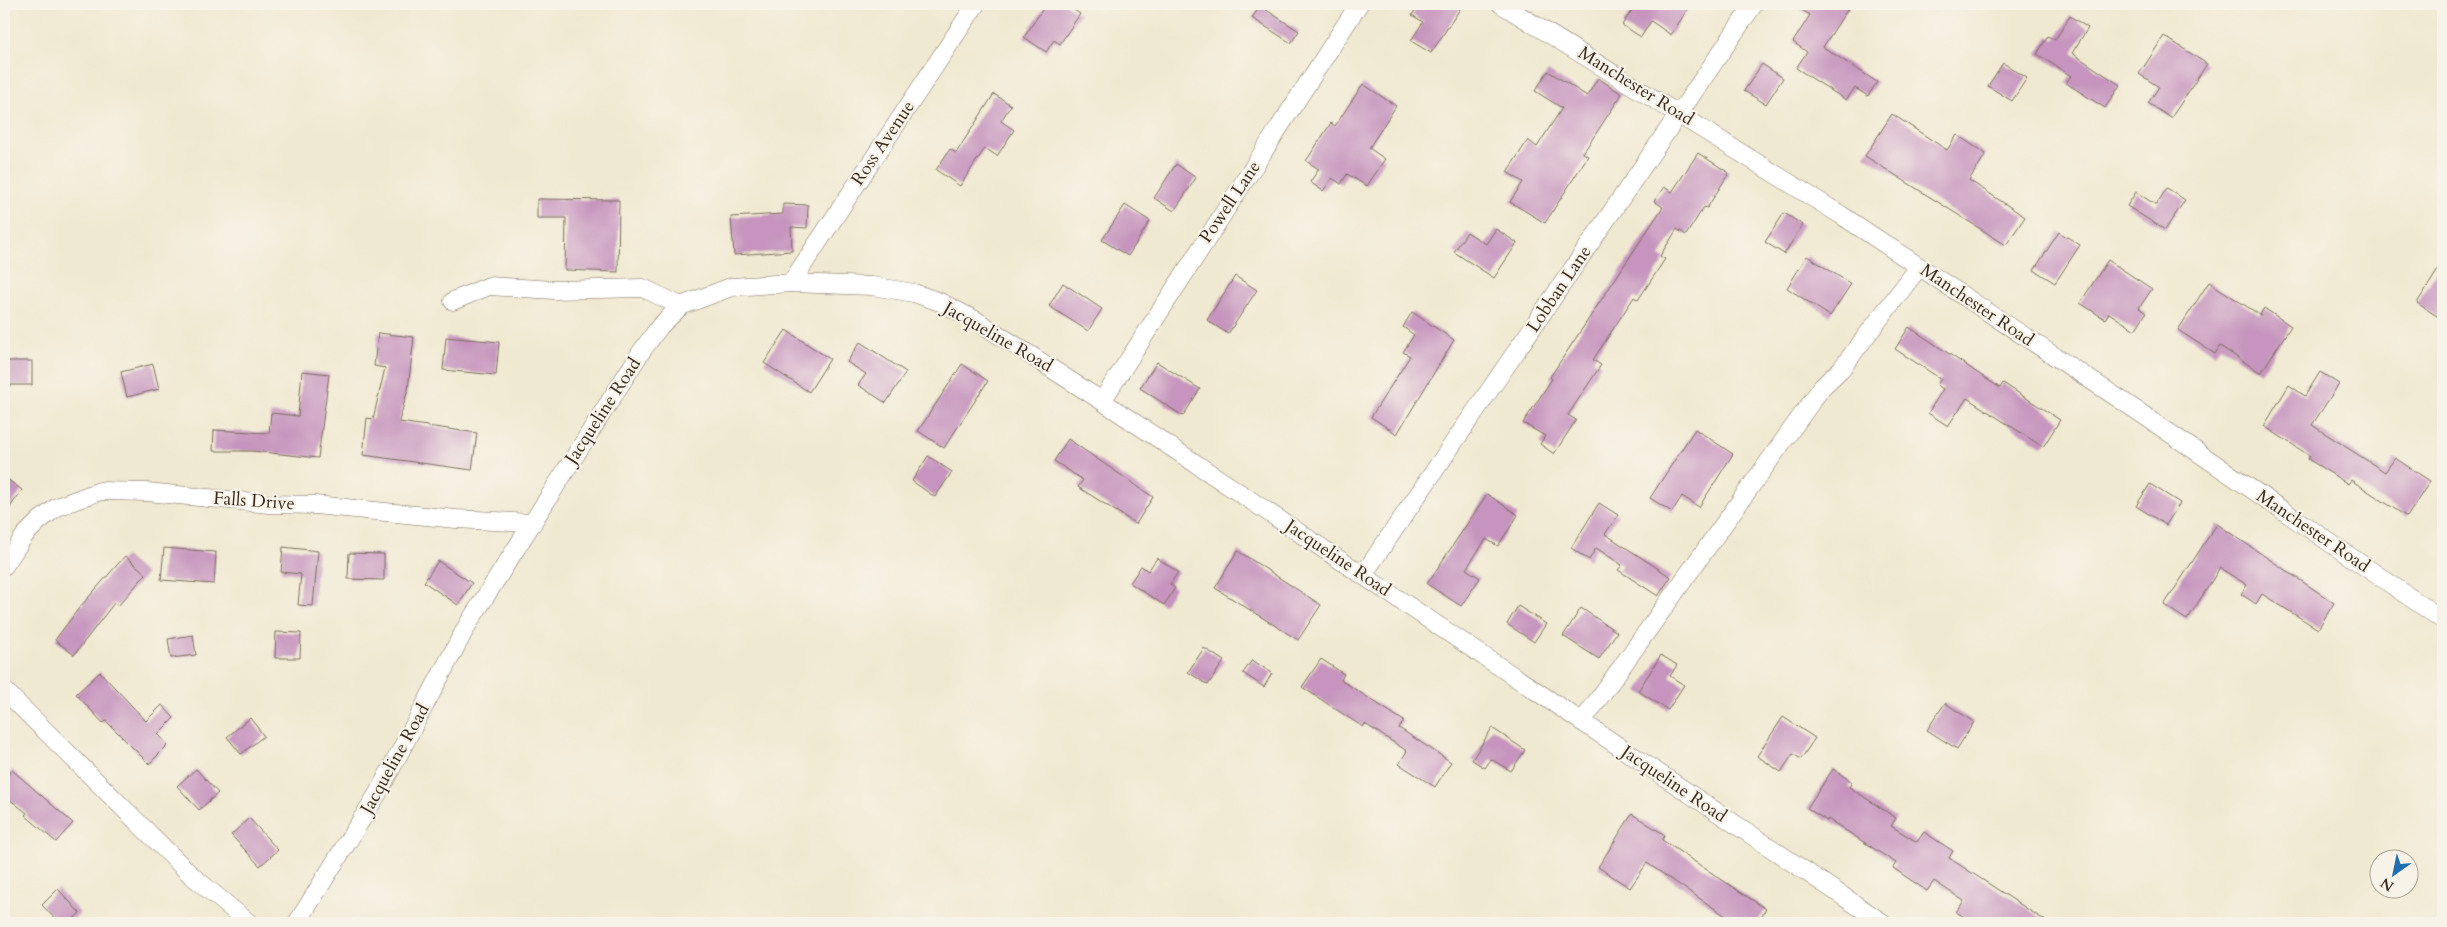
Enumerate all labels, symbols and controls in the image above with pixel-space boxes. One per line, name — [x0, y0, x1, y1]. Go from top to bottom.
street label: Manchester Road — [1573, 40, 1699, 132]
street label: Ross Avenue — [845, 96, 921, 190]
street label: Powell Lane — [1193, 156, 1267, 248]
street label: Lobban Lane — [1521, 241, 1597, 337]
street label: Manchester Road — [1915, 258, 2039, 353]
street label: Jacqueline Road — [936, 294, 1058, 379]
street label: Jacqueline Road — [558, 353, 647, 472]
street label: Manchester Road — [2251, 484, 2375, 579]
street label: Falls Drive — [212, 486, 296, 516]
street label: Jacqueline Road — [1278, 512, 1396, 603]
street label: Jacqueline Road — [353, 699, 436, 821]
street label: Jacqueline Road — [1614, 738, 1732, 829]
north arrow — [2370, 850, 2420, 900]
text: N — [2377, 873, 2397, 896]

